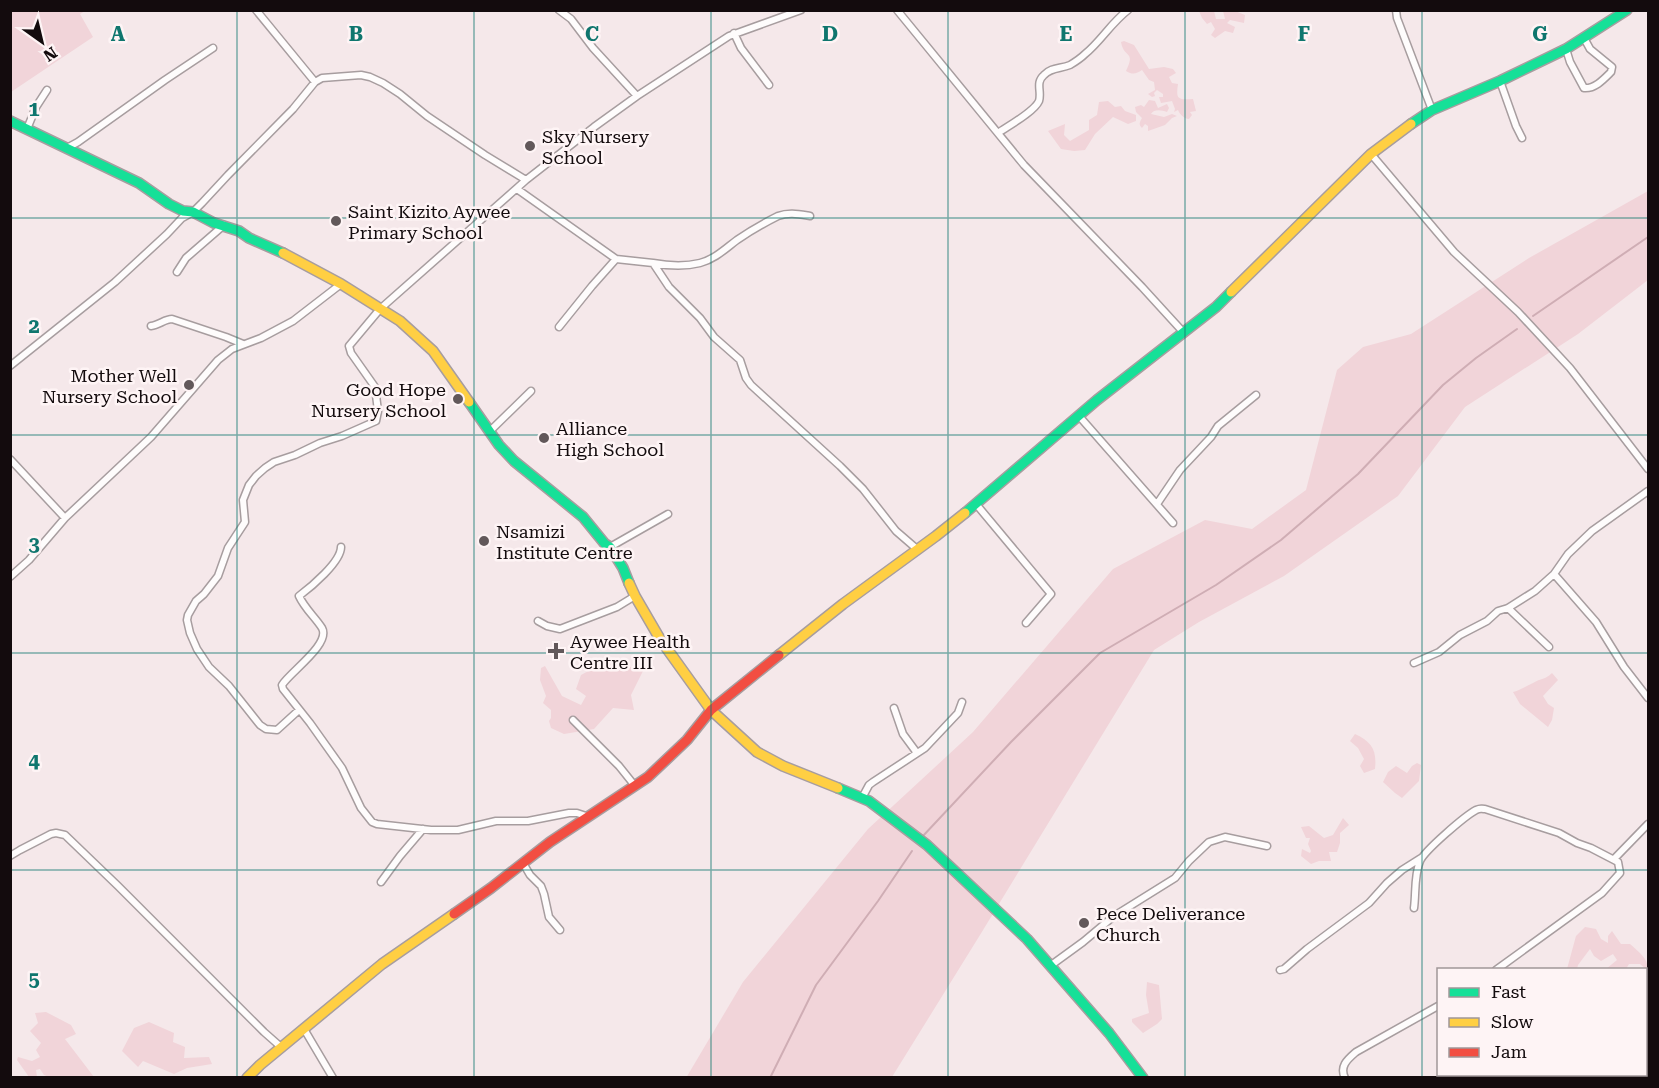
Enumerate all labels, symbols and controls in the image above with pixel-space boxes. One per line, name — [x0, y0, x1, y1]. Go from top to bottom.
north arrow — [12, 12, 72, 72]
text: A — [111, 22, 126, 46]
text: B — [349, 22, 363, 46]
text: C — [585, 22, 599, 46]
text: D — [822, 22, 838, 46]
text: E — [1060, 22, 1073, 46]
text: F — [1298, 22, 1310, 46]
text: G — [1532, 22, 1548, 46]
text: N — [40, 43, 61, 65]
text: 1 — [28, 97, 40, 121]
place label: Sky Nursery School — [542, 126, 650, 168]
marker: Sky Nursery School — [523, 139, 537, 153]
place label: Saint Kizito Aywee Primary School — [348, 201, 510, 243]
marker: Saint Kizito Aywee Primary School — [329, 214, 343, 228]
text: 2 — [28, 314, 40, 338]
place label: Mother Well Nursery School — [42, 365, 177, 407]
marker: Mother Well Nursery School — [182, 378, 196, 392]
place label: Good Hope Nursery School — [311, 379, 446, 421]
marker: Good Hope Nursery School — [451, 392, 465, 406]
place label: Alliance High School — [556, 418, 664, 460]
marker: Alliance High School — [537, 431, 551, 445]
place label: Nsamizi Institute Centre — [496, 521, 633, 563]
text: 3 — [28, 532, 40, 556]
marker: Nsamizi Institute Centre — [477, 534, 491, 548]
place label: Aywee Health Centre III — [570, 631, 691, 673]
marker: Aywee Health Centre III — [547, 642, 565, 660]
text: 4 — [28, 749, 40, 773]
place label: Pece Deliverance Church — [1096, 903, 1245, 945]
marker: Pece Deliverance Church — [1077, 916, 1091, 930]
text: 5 — [28, 967, 40, 991]
legend — [1437, 968, 1647, 1076]
text: Fast — [1491, 981, 1526, 1002]
text: Slow — [1491, 1011, 1533, 1032]
text: Jam — [1491, 1041, 1527, 1062]

